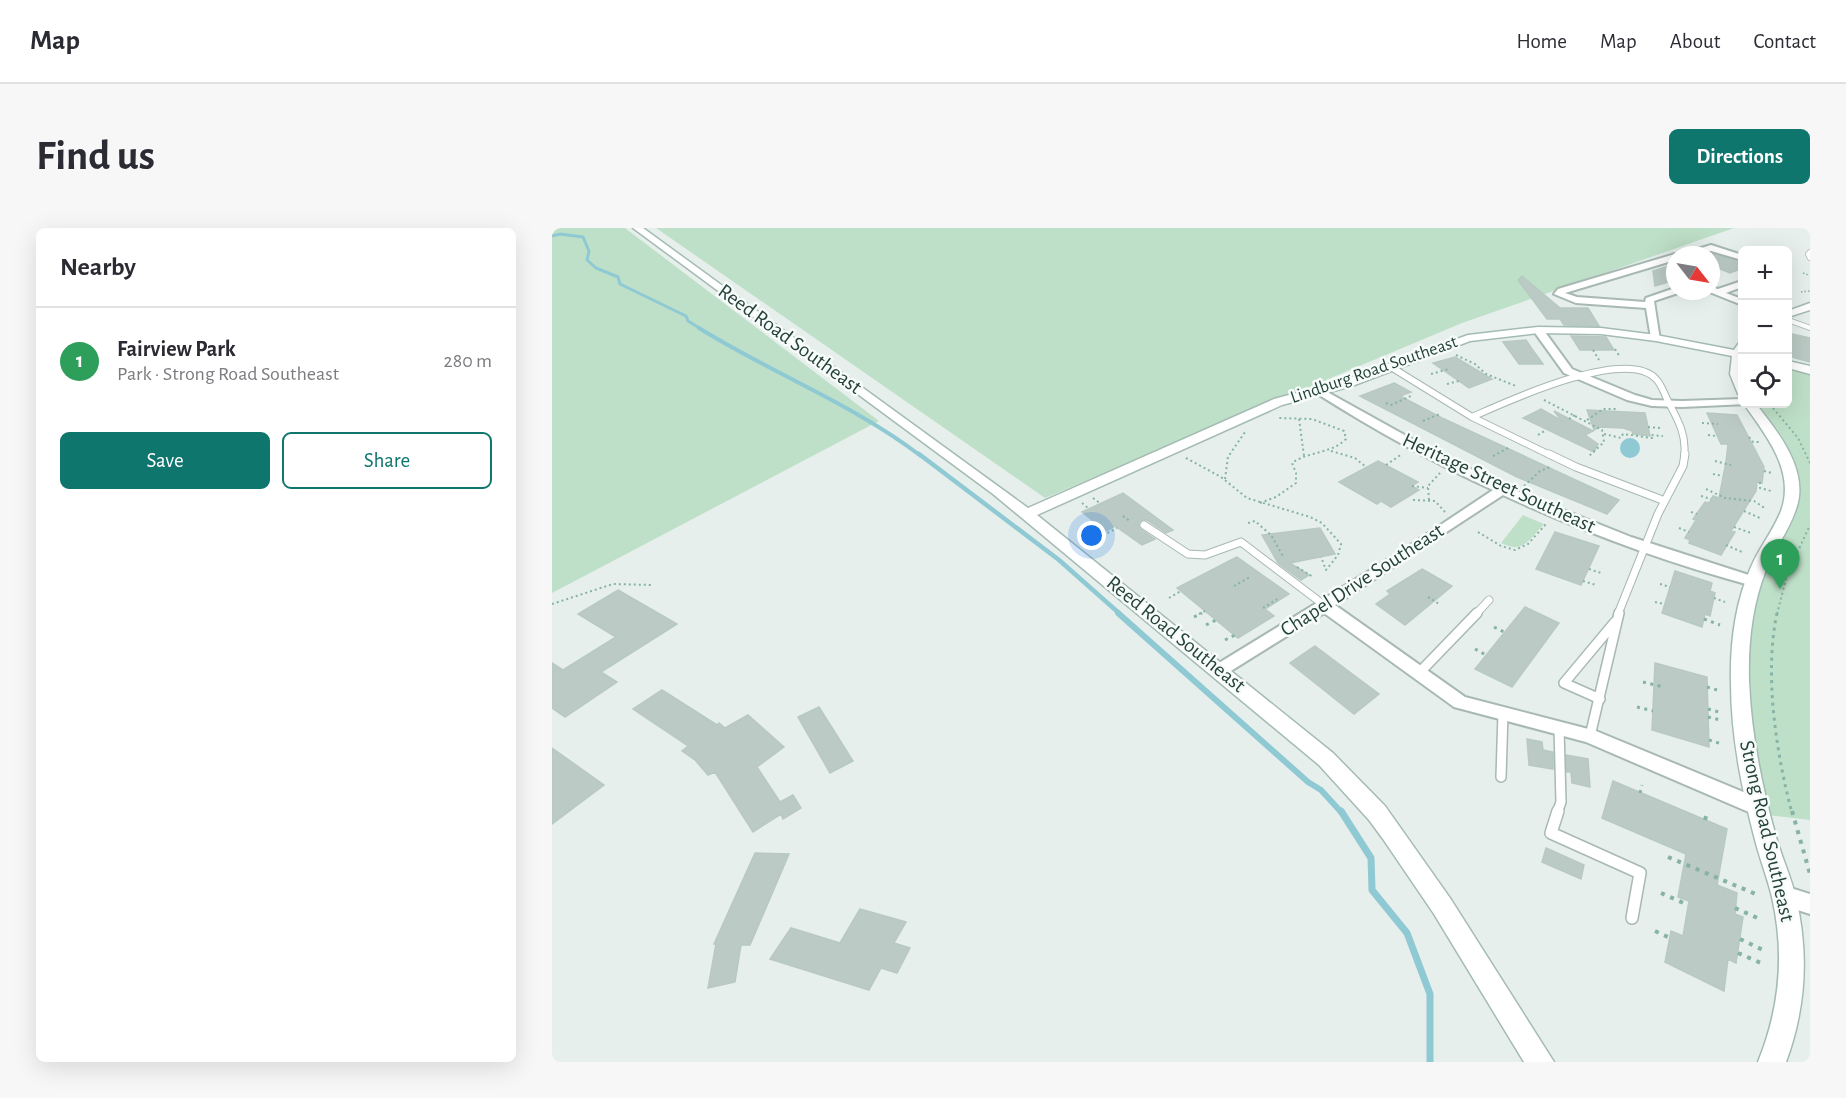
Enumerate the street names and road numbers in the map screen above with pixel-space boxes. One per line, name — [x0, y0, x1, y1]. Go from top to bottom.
street label: Reed Road Southeast — [714, 280, 866, 398]
street label: Lindburg Road Southeast — [1288, 333, 1460, 407]
street label: Heritage Street Southeast — [1399, 429, 1599, 537]
street label: Chapel Drive Southeast — [1277, 519, 1448, 640]
street label: Reed Road Southeast — [1103, 572, 1250, 696]
street label: Strong Road Southeast — [1736, 738, 1798, 924]

